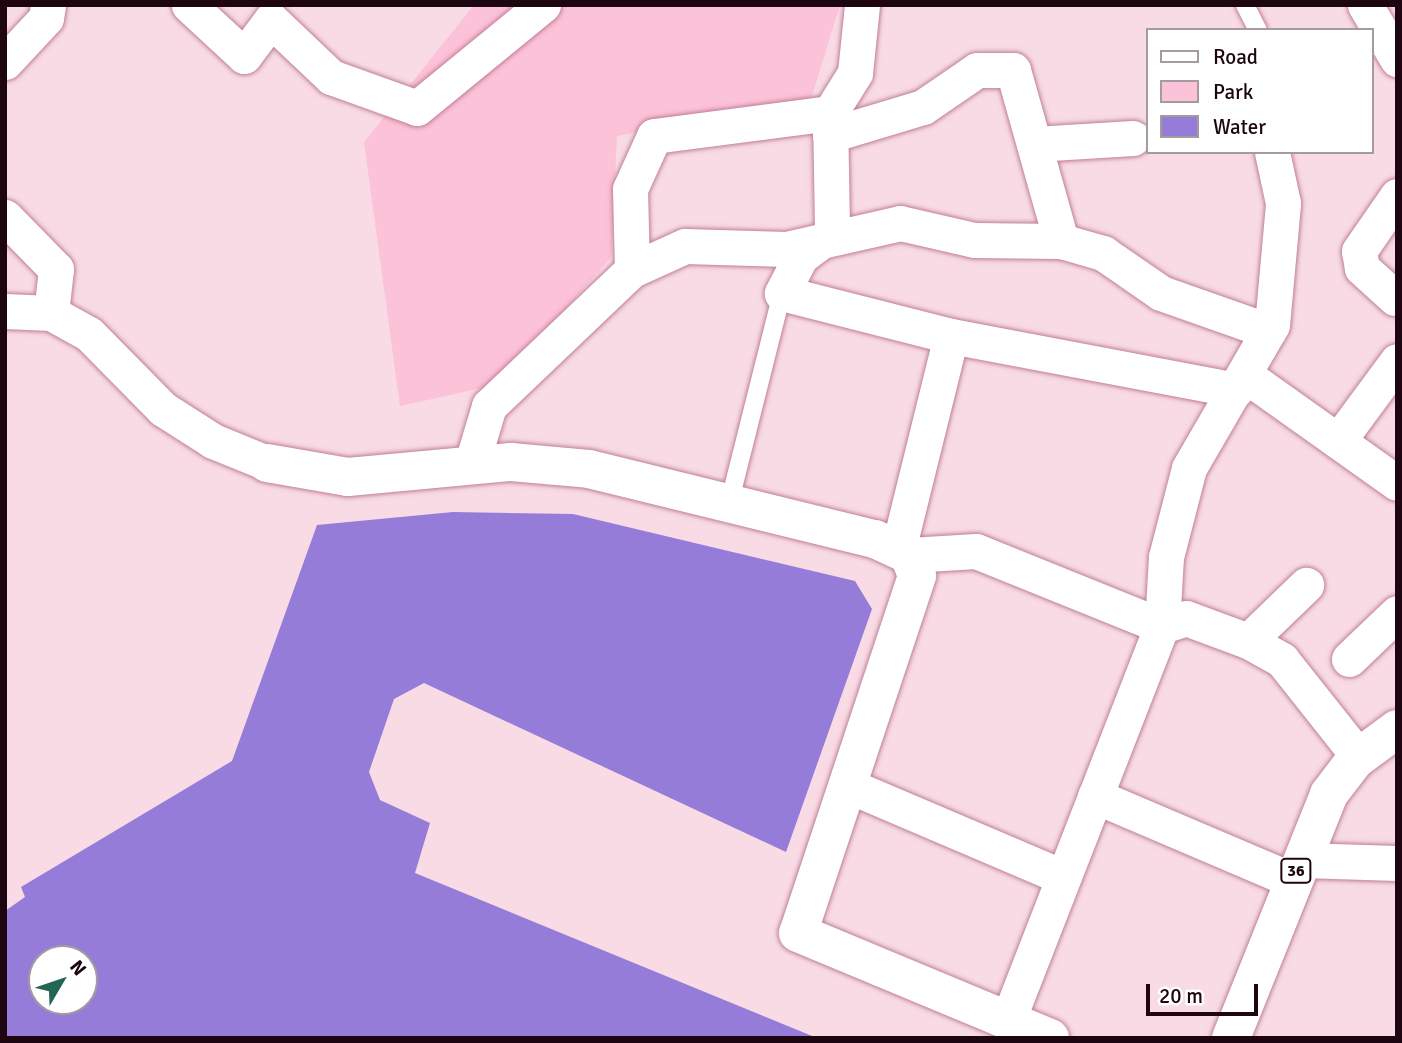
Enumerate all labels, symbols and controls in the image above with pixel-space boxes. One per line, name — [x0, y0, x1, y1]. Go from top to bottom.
legend — [1146, 28, 1374, 154]
text: Road — [1213, 44, 1258, 70]
text: Park — [1213, 79, 1253, 105]
text: Water — [1213, 114, 1266, 140]
road number: 36 — [1280, 858, 1312, 884]
north arrow — [28, 945, 98, 1015]
text: N — [64, 955, 91, 981]
scale bar — [1150, 970, 1262, 1014]
text: 20 m — [1159, 983, 1203, 1009]

